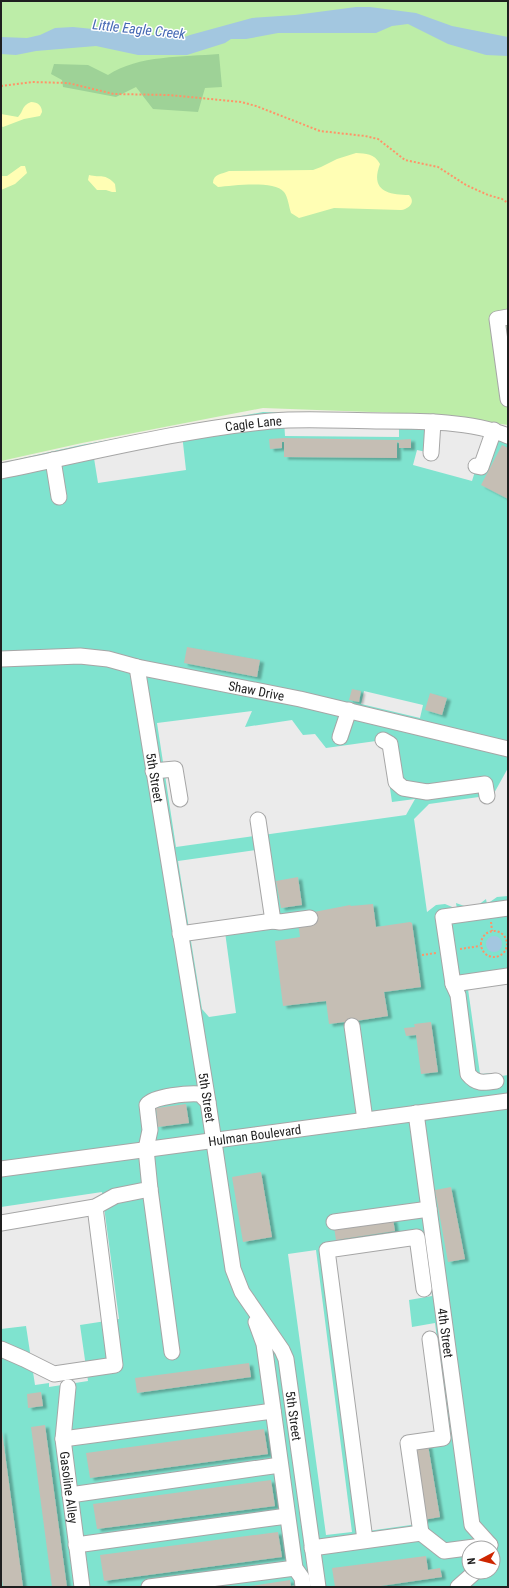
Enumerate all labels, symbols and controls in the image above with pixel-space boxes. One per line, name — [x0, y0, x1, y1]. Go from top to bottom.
water label: Little Eagle Creek — [92, 16, 187, 42]
street label: Cagle Lane — [224, 413, 282, 435]
street label: Shaw Drive — [227, 678, 286, 704]
street label: 5th Street — [143, 752, 166, 804]
street label: 5th Street — [195, 1071, 218, 1123]
street label: Hulman Boulevard — [207, 1122, 302, 1149]
street label: 4th Street — [435, 1307, 456, 1359]
street label: 5th Street — [283, 1390, 304, 1442]
street label: Gasoline Alley — [57, 1450, 81, 1525]
north arrow — [461, 1540, 501, 1580]
text: N — [465, 1557, 478, 1565]

